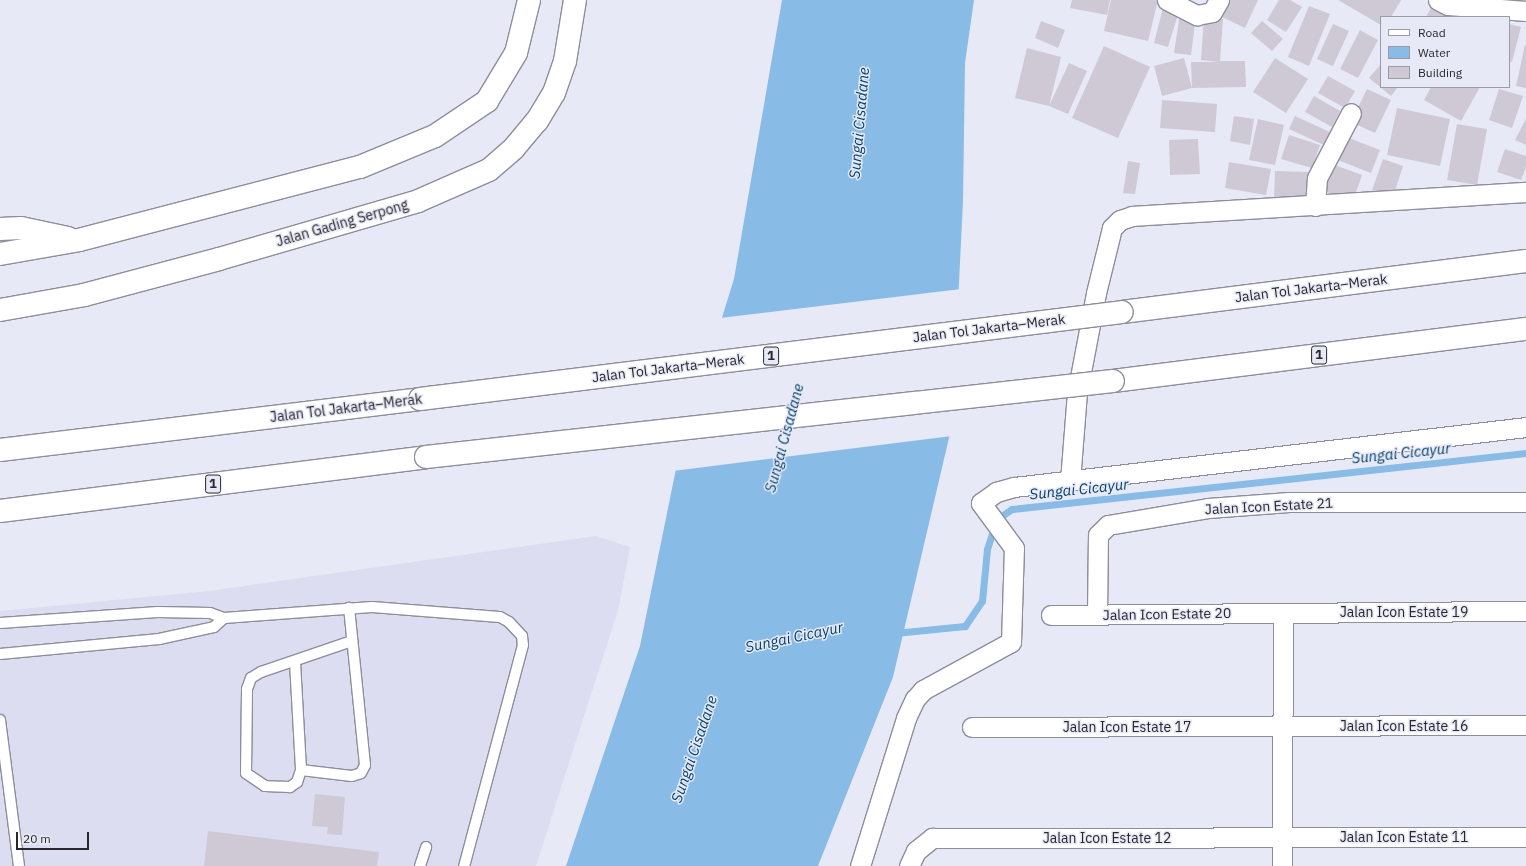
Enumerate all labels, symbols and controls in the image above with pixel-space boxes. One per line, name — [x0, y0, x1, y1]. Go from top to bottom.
legend — [1380, 16, 1510, 88]
text: Road — [1418, 25, 1446, 40]
text: Water — [1418, 45, 1450, 60]
text: Building — [1418, 65, 1462, 80]
water label: Sungai Cisadane — [845, 67, 873, 179]
street label: Jalan Gading Serpong — [274, 196, 410, 250]
street label: Jalan Tol Jakarta–Merak — [1234, 270, 1388, 306]
street label: Jalan Tol Jakarta–Merak — [912, 310, 1066, 346]
road number: 1 — [1311, 344, 1327, 366]
road number: 1 — [763, 345, 779, 367]
street label: Jalan Tol Jakarta–Merak — [591, 350, 745, 386]
water label: Sungai Cisadane — [761, 382, 807, 494]
street label: Jalan Tol Jakarta–Merak — [269, 390, 423, 426]
water label: Sungai Cicayur — [1351, 439, 1451, 467]
road number: 1 — [205, 473, 221, 495]
water label: Sungai Cicayur — [1029, 475, 1129, 503]
street label: Jalan Icon Estate 21 — [1204, 494, 1334, 518]
street label: Jalan Icon Estate 20 — [1103, 604, 1231, 624]
street label: Jalan Icon Estate 19 — [1340, 604, 1468, 620]
water label: Sungai Cicayur — [743, 618, 845, 656]
water label: Sungai Cisadane — [667, 693, 721, 805]
street label: Jalan Icon Estate 16 — [1340, 718, 1468, 734]
street label: Jalan Icon Estate 17 — [1063, 719, 1191, 735]
scale bar — [18, 824, 91, 850]
street label: Jalan Icon Estate 11 — [1340, 829, 1468, 845]
street label: Jalan Icon Estate 12 — [1043, 830, 1171, 846]
text: 20 m — [23, 831, 51, 846]

